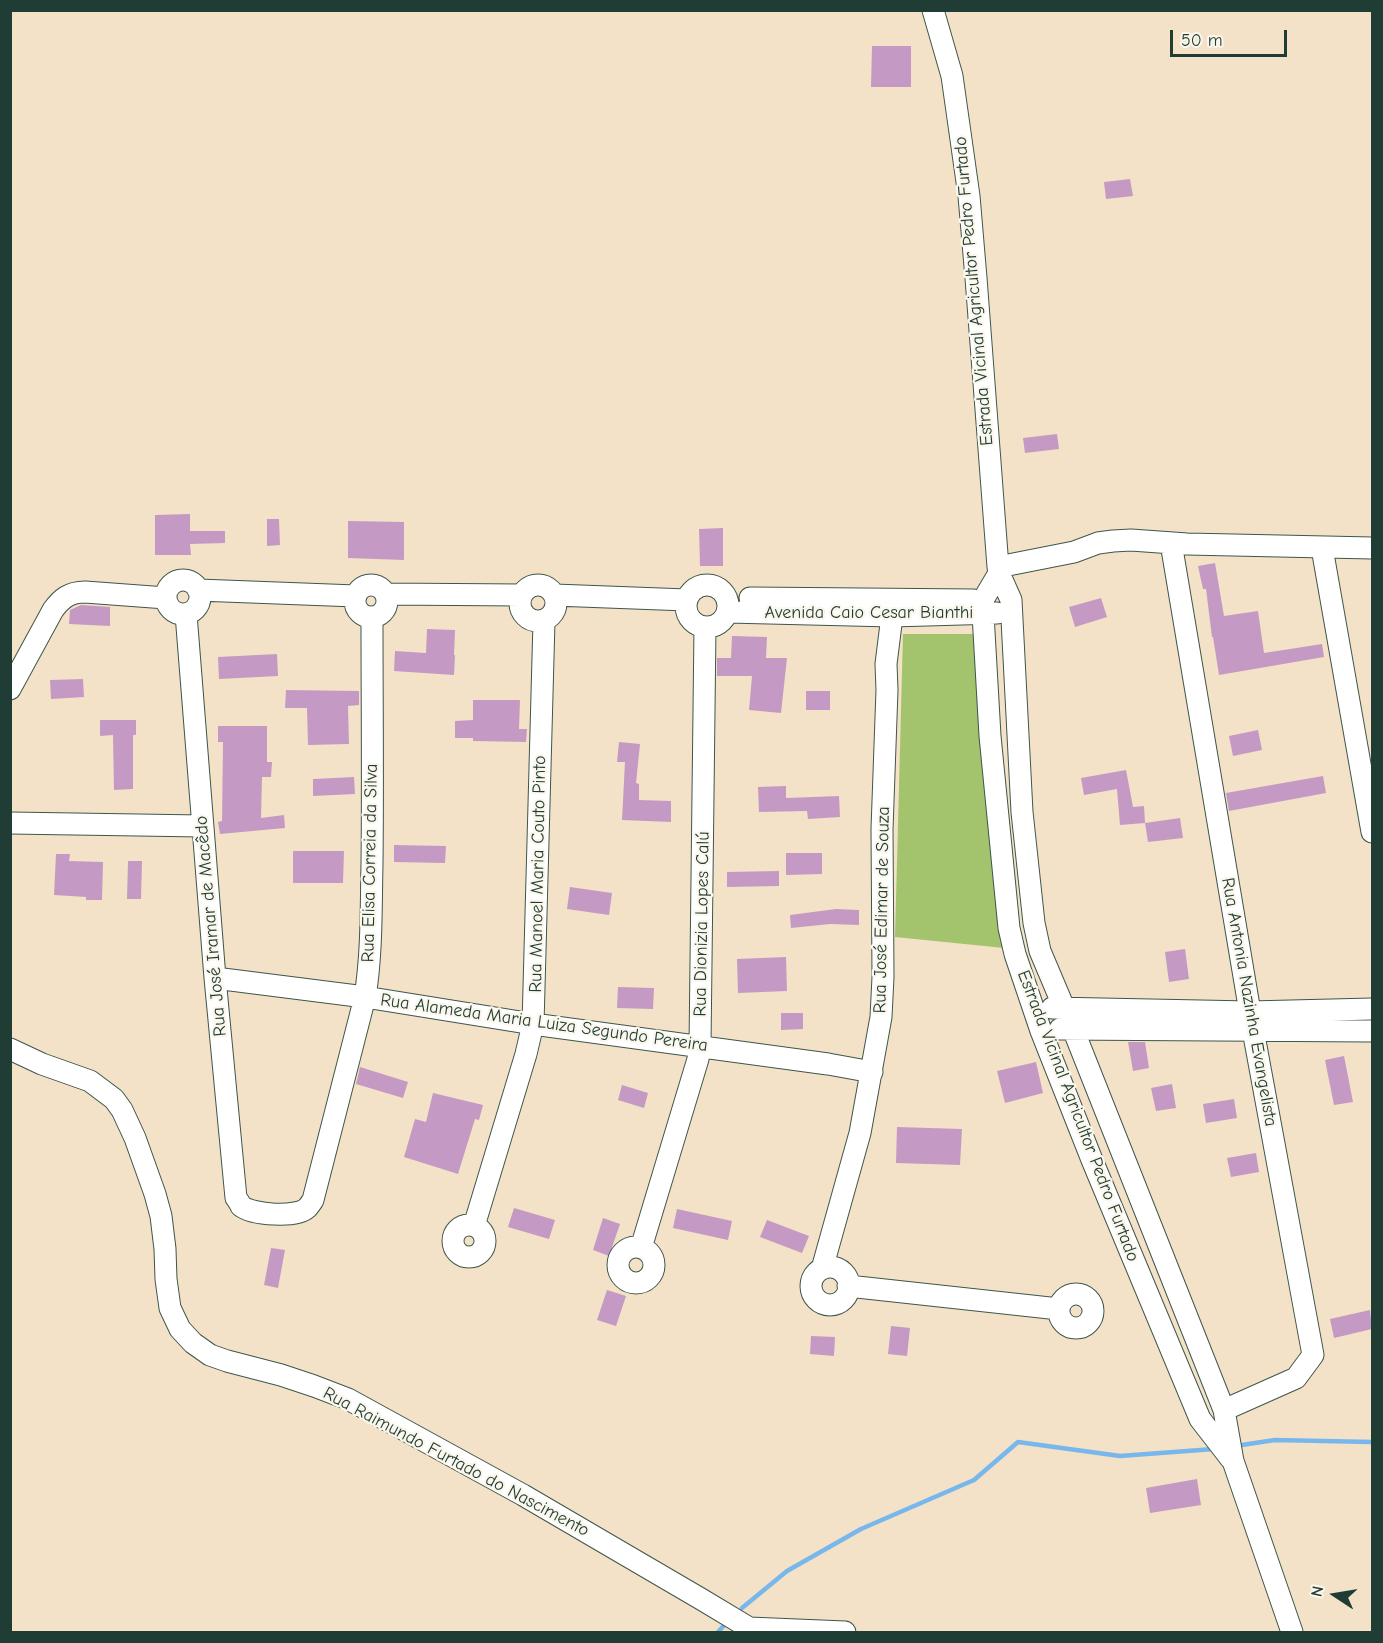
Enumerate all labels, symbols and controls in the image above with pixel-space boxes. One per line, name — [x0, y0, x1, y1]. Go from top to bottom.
scale bar — [1173, 18, 1290, 56]
text: 50 m — [1181, 30, 1223, 51]
street label: Estrada Vicinal Agricultor Pedro Furtado — [950, 135, 998, 447]
street label: Avenida Caio Cesar Bianthi — [765, 602, 973, 624]
street label: Rua Manoel Maria Couto Pinto — [525, 755, 551, 993]
street label: Rua Elisa Correia da Silva — [357, 763, 383, 963]
street label: Rua José Edimar de Souza — [869, 806, 895, 1014]
street label: Rua José Iramar de Macêdo — [191, 815, 231, 1037]
street label: Rua Dionizia Lopes Calú — [690, 831, 714, 1017]
street label: Rua Antonia Nazinha Evangelista — [1216, 876, 1282, 1128]
street label: Estrada Vicinal Agricultor Pedro Furtado — [1012, 967, 1144, 1265]
street label: Rua Alameda Maria Luiza Segundo Pereira — [379, 989, 709, 1057]
street label: Rua Raimundo Furtado do Nascimento — [319, 1382, 593, 1542]
north arrow — [1305, 1565, 1365, 1625]
text: N — [1308, 1584, 1327, 1598]

